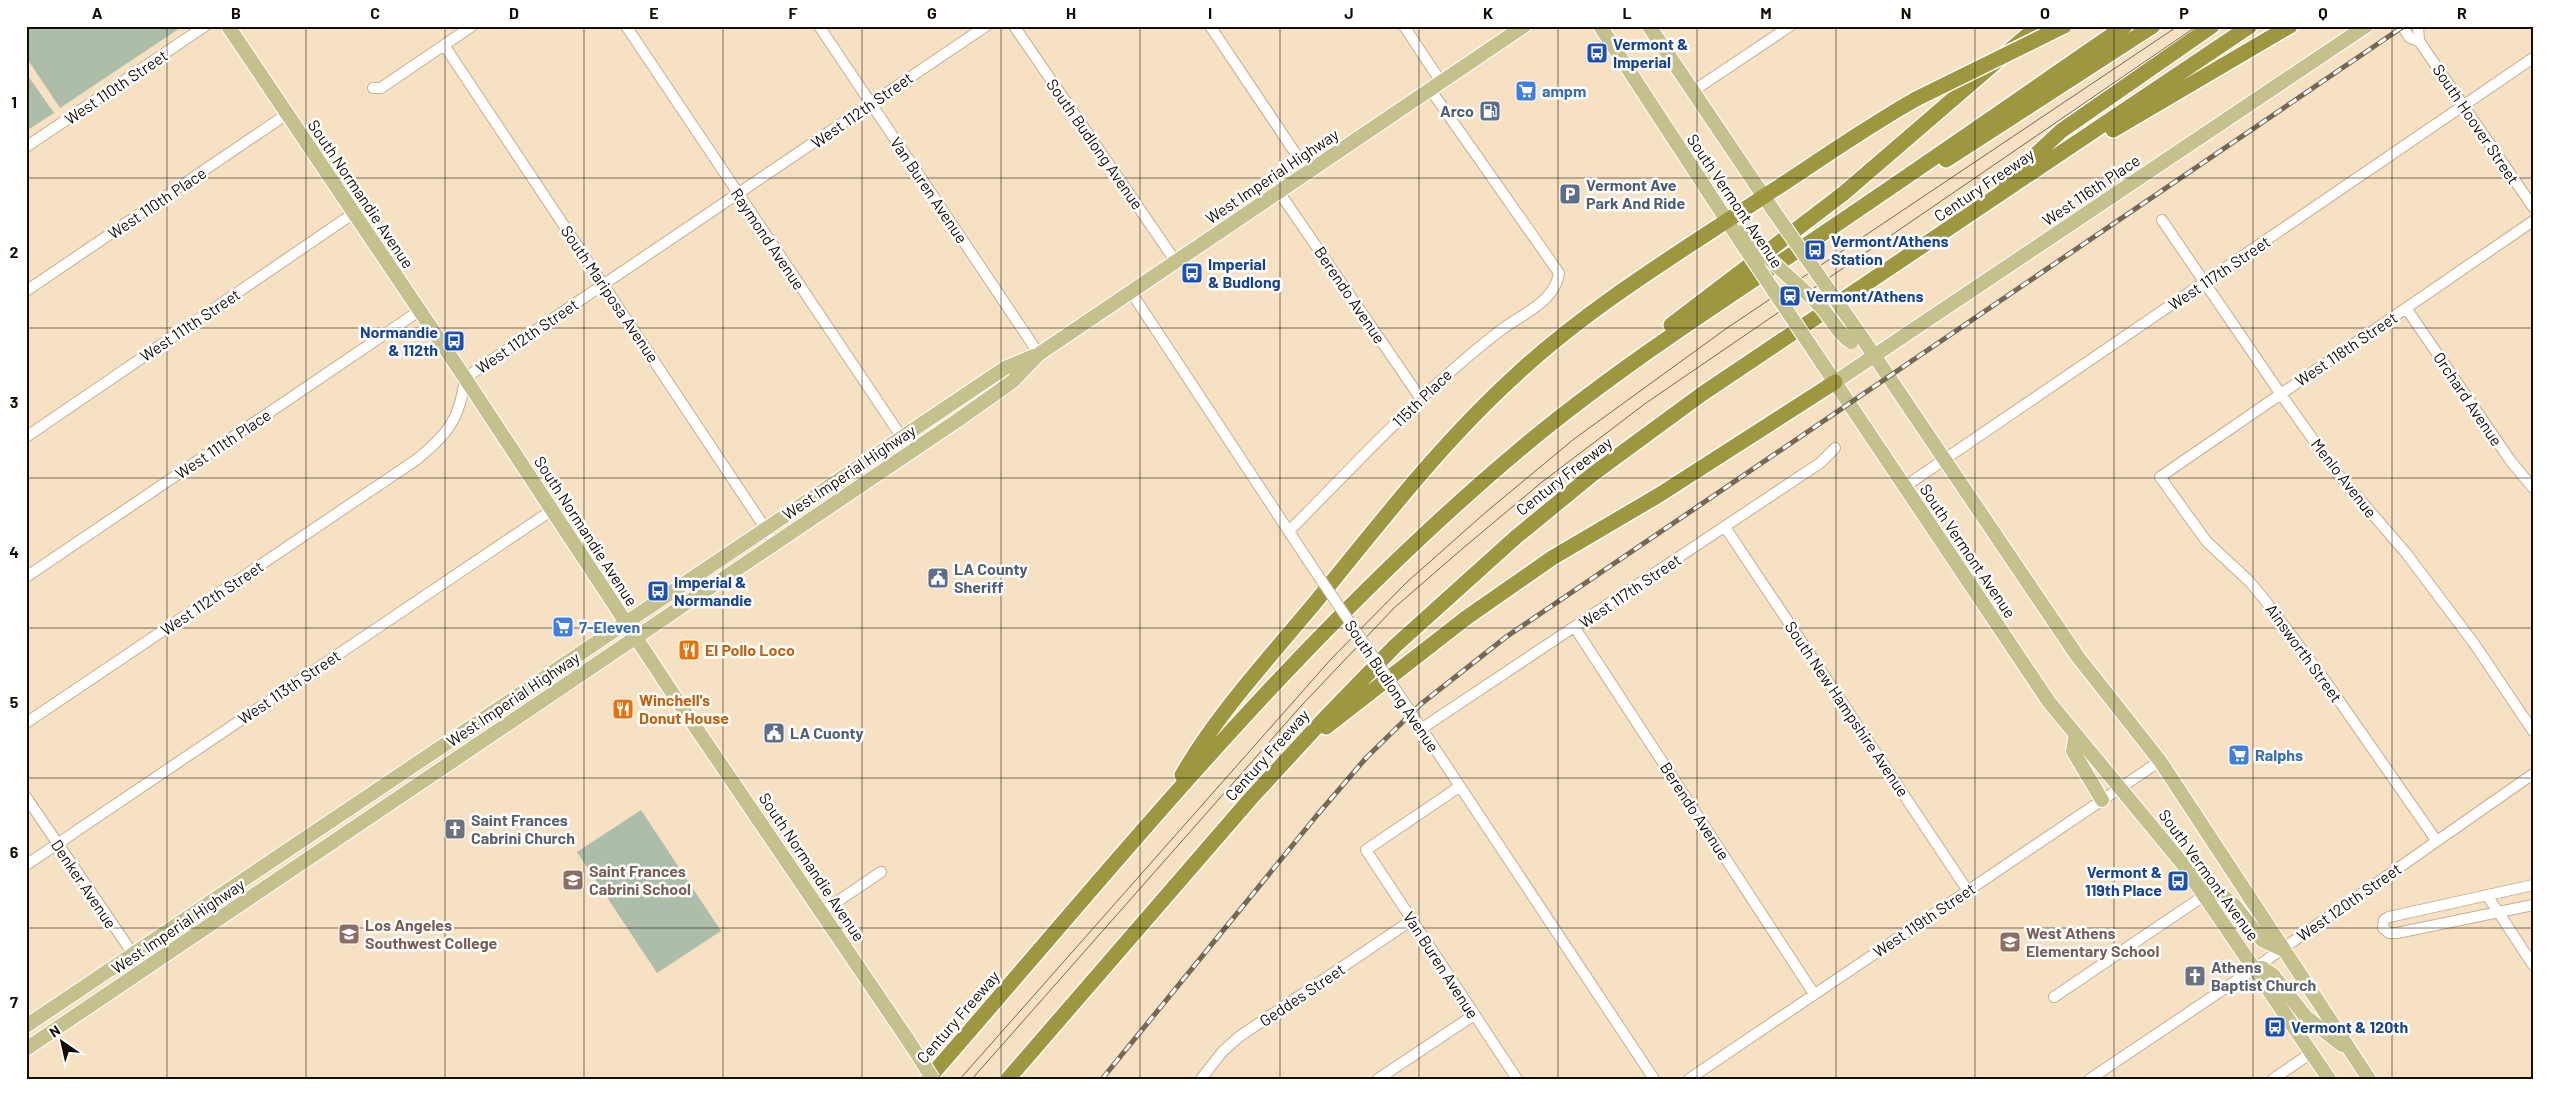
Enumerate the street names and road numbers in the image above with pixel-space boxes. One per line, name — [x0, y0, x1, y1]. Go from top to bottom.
street label: West 110th Street — [61, 45, 171, 128]
street label: South Hoover Street — [2429, 60, 2524, 187]
street label: West 112th Street — [807, 68, 916, 152]
street label: South Budlong Avenue — [1043, 75, 1148, 213]
street label: South Normandie Avenue — [305, 116, 418, 272]
street label: West Imperial Highway — [1202, 124, 1342, 227]
street label: South Vermont Avenue — [1683, 130, 1787, 271]
street label: Van Buren Avenue — [887, 133, 972, 246]
street label: Century Freeway — [1930, 144, 2038, 225]
street label: West 116th Place — [2038, 150, 2143, 229]
street label: West 110th Place — [104, 163, 209, 242]
street label: Raymond Avenue — [727, 184, 809, 293]
street label: South Mariposa Avenue — [557, 222, 663, 366]
street label: West 117th Street — [2164, 232, 2273, 314]
street label: Berendo Avenue — [1311, 243, 1390, 347]
street label: West 111th Street — [136, 284, 243, 365]
street label: West 112th Street — [472, 294, 582, 377]
street label: West 118th Street — [2291, 307, 2400, 390]
street label: Orchard Avenue — [2430, 348, 2507, 449]
street label: 115th Place — [1388, 365, 1455, 431]
street label: West 111th Place — [171, 405, 274, 483]
street label: West Imperial Highway — [779, 420, 919, 523]
street label: Century Freeway — [1512, 432, 1616, 519]
street label: Menlo Avenue — [2308, 434, 2381, 521]
street label: South Normandie Avenue — [531, 452, 642, 609]
street label: South Vermont Avenue — [1916, 480, 2020, 621]
street label: West 117th Street — [1575, 550, 1684, 632]
street label: West 112th Street — [157, 556, 267, 639]
street label: Ainsworth Street — [2262, 600, 2346, 706]
street label: South Budlong Avenue — [1341, 616, 1444, 755]
street label: South New Hampshire Avenue — [1781, 617, 1913, 800]
street label: West 113th Street — [234, 645, 343, 728]
street label: West Imperial Highway — [443, 647, 583, 750]
street label: Century Freeway — [1221, 705, 1313, 804]
street label: Berendo Avenue — [1657, 758, 1734, 863]
street label: South Normandie Avenue — [756, 789, 869, 945]
street label: South Vermont Avenue — [2155, 805, 2263, 944]
street label: Denker Avenue — [48, 836, 121, 932]
street label: West 120th Street — [2293, 859, 2405, 945]
street label: West Imperial Highway — [108, 874, 248, 977]
street label: West 119th Street — [1869, 878, 1978, 961]
street label: Van Buren Avenue — [1400, 908, 1483, 1022]
street label: Geddes Street — [1255, 959, 1348, 1030]
street label: Century Freeway — [912, 966, 1003, 1067]

